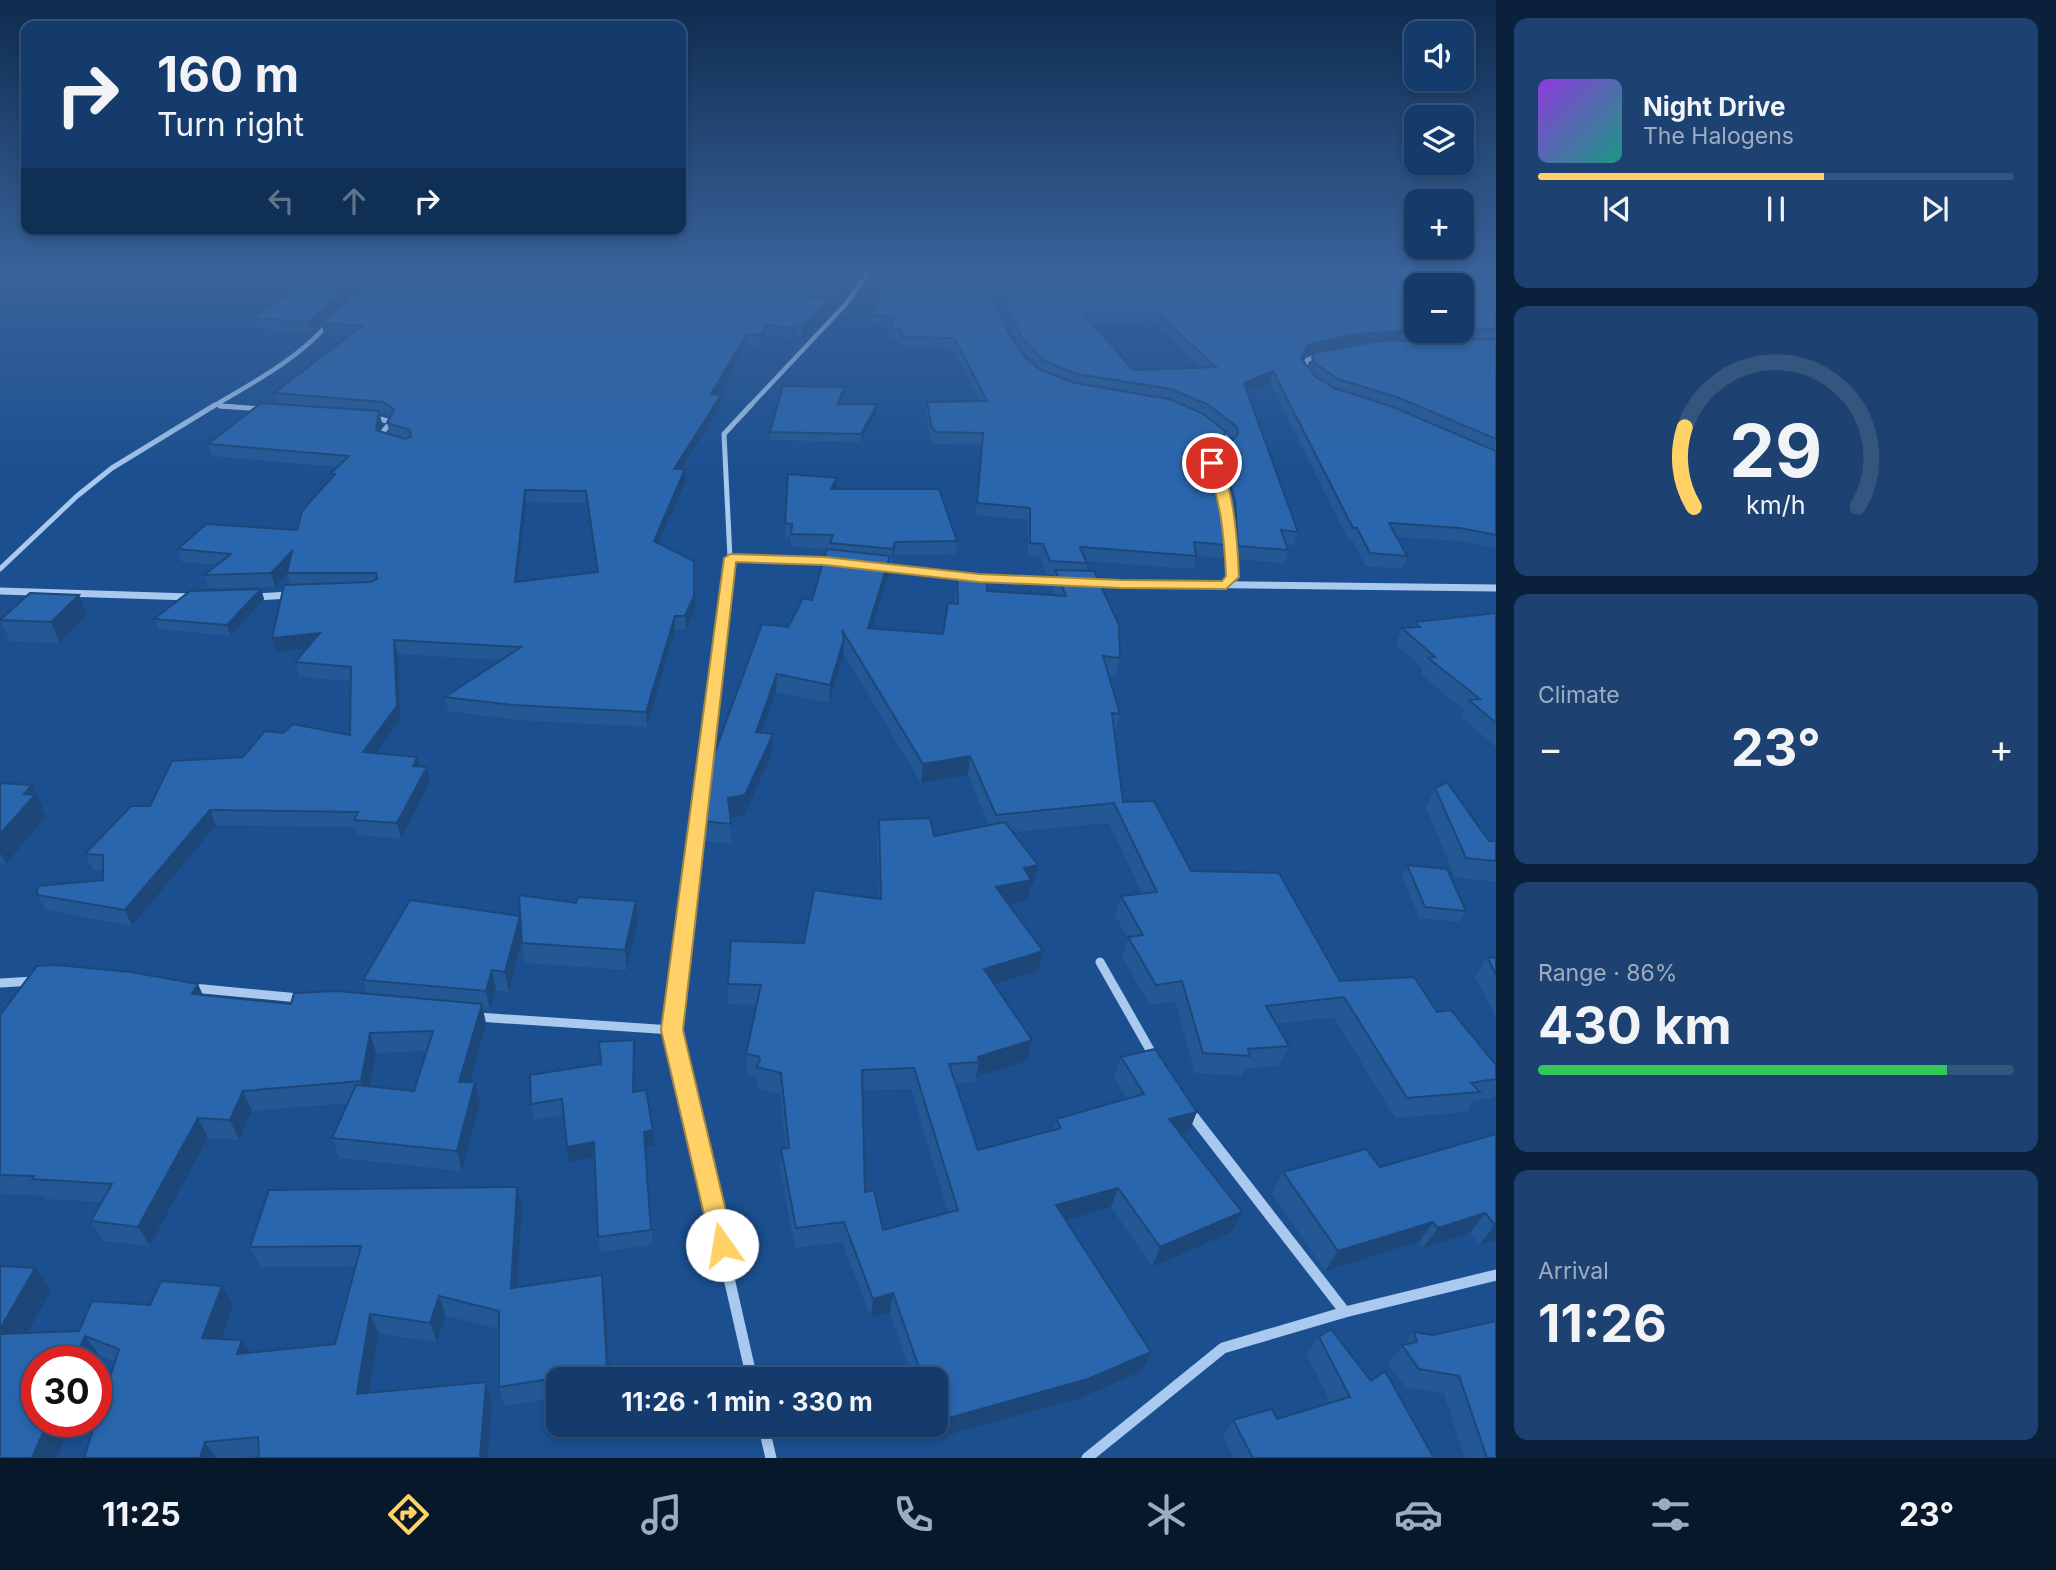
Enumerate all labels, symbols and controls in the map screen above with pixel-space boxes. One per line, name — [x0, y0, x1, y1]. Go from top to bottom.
map controls — [1404, 21, 1474, 343]
button: sound — [1404, 21, 1474, 91]
text: 160 m — [157, 45, 299, 104]
icon: right — [42, 49, 133, 140]
text: Night Drive — [1643, 91, 1785, 122]
text: Turn right — [157, 105, 304, 144]
button: layers — [1404, 105, 1474, 175]
text: The Halogens — [1643, 122, 1794, 150]
icon: left — [262, 182, 300, 220]
icon: ahead — [335, 182, 373, 220]
icon: right — [408, 182, 446, 220]
button: + — [1404, 189, 1474, 259]
icon: previous — [1598, 190, 1636, 228]
icon: pause — [1757, 190, 1795, 228]
icon: next — [1916, 190, 1954, 228]
button: − — [1404, 273, 1474, 343]
text: 29 — [1729, 406, 1823, 495]
pin — [1182, 433, 1242, 493]
icon: arrive — [1193, 444, 1231, 482]
text: km/h — [1746, 490, 1806, 520]
text: Climate — [1538, 681, 1620, 709]
text: 23° — [1731, 716, 1821, 779]
text: − — [1538, 725, 1563, 771]
text: + — [1989, 725, 2014, 771]
text: Range · 86% — [1538, 959, 1677, 987]
text: 430 km — [1538, 994, 1732, 1057]
position arrow — [685, 1208, 759, 1282]
text: Arrival — [1538, 1257, 1609, 1285]
text: 11:26 — [1538, 1292, 1667, 1355]
speed limit sign: 30 — [21, 1346, 112, 1437]
text: 11:26 · 1 min · 330 m — [621, 1386, 873, 1417]
icon: directions — [384, 1490, 433, 1539]
icon: music — [637, 1490, 686, 1539]
icon: phone — [889, 1490, 938, 1539]
icon: climate — [1142, 1490, 1191, 1539]
icon: car — [1394, 1490, 1443, 1539]
icon: filters — [1646, 1490, 1695, 1539]
text: 11:25 — [102, 1495, 181, 1534]
text: 23° — [1899, 1495, 1954, 1534]

